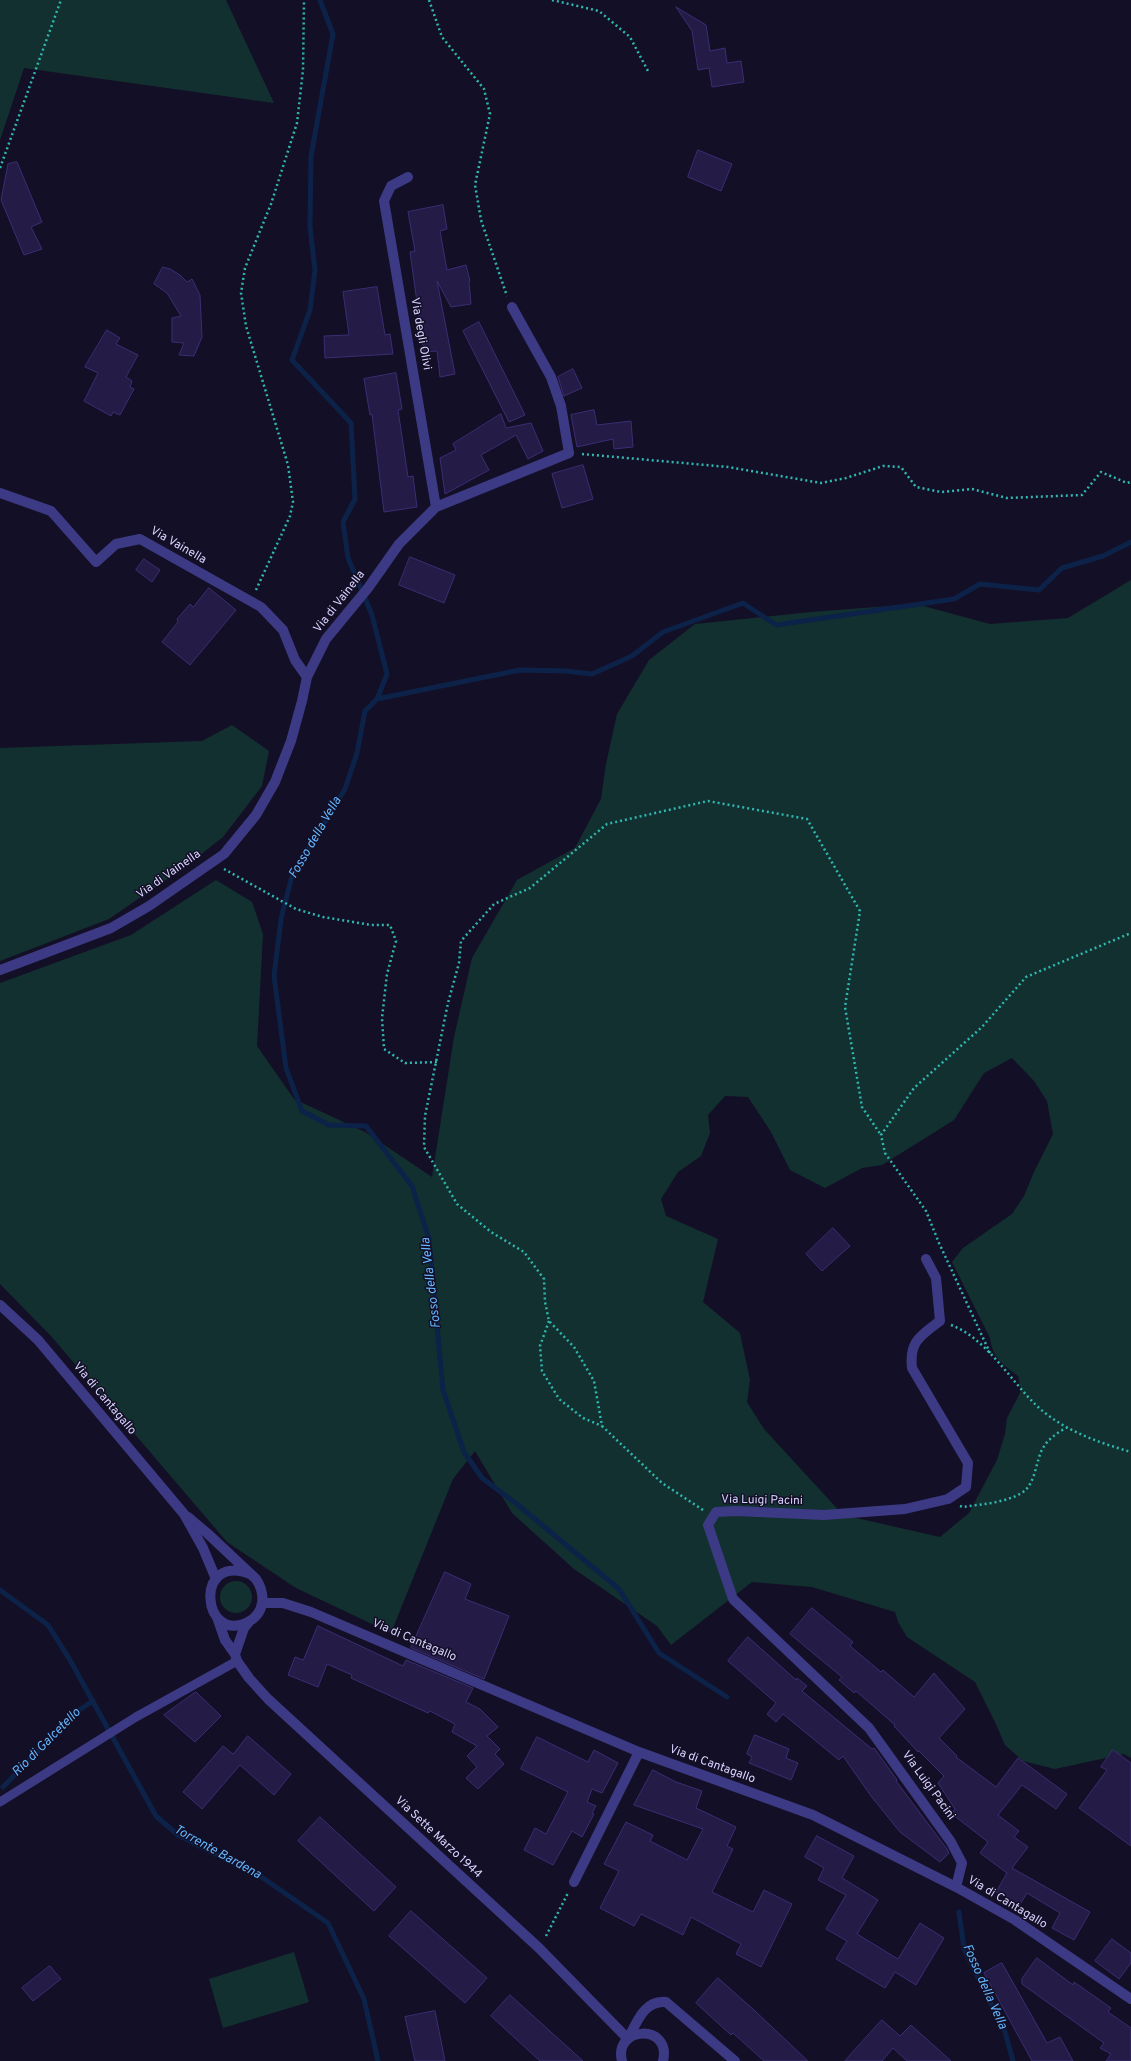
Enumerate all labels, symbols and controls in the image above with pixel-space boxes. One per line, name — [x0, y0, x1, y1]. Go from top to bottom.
street label: Via degli Olivi — [407, 297, 433, 371]
street label: Via Vainella — [147, 524, 209, 568]
street label: Via di Vainella — [311, 568, 369, 636]
water label: Fosso della Vella — [286, 795, 346, 881]
street label: Via di Vainella — [134, 848, 204, 902]
water label: Fosso della Vella — [419, 1237, 445, 1329]
street label: Via di Cantagallo — [69, 1360, 139, 1438]
street label: Via Luigi Pacini — [721, 1493, 803, 1509]
street label: Via di Cantagallo — [370, 1617, 458, 1665]
water label: Rio di Galcetello — [9, 1705, 85, 1781]
street label: Via di Cantagallo — [667, 1743, 757, 1787]
street label: Via Luigi Pacini — [898, 1749, 958, 1823]
street label: Via Sette Marzo 1944 — [392, 1794, 484, 1882]
water label: Torrente Bardena — [171, 1823, 263, 1883]
street label: Via di Cantagallo — [965, 1874, 1049, 1932]
water label: Fosso della Vella — [958, 1942, 1010, 2032]

